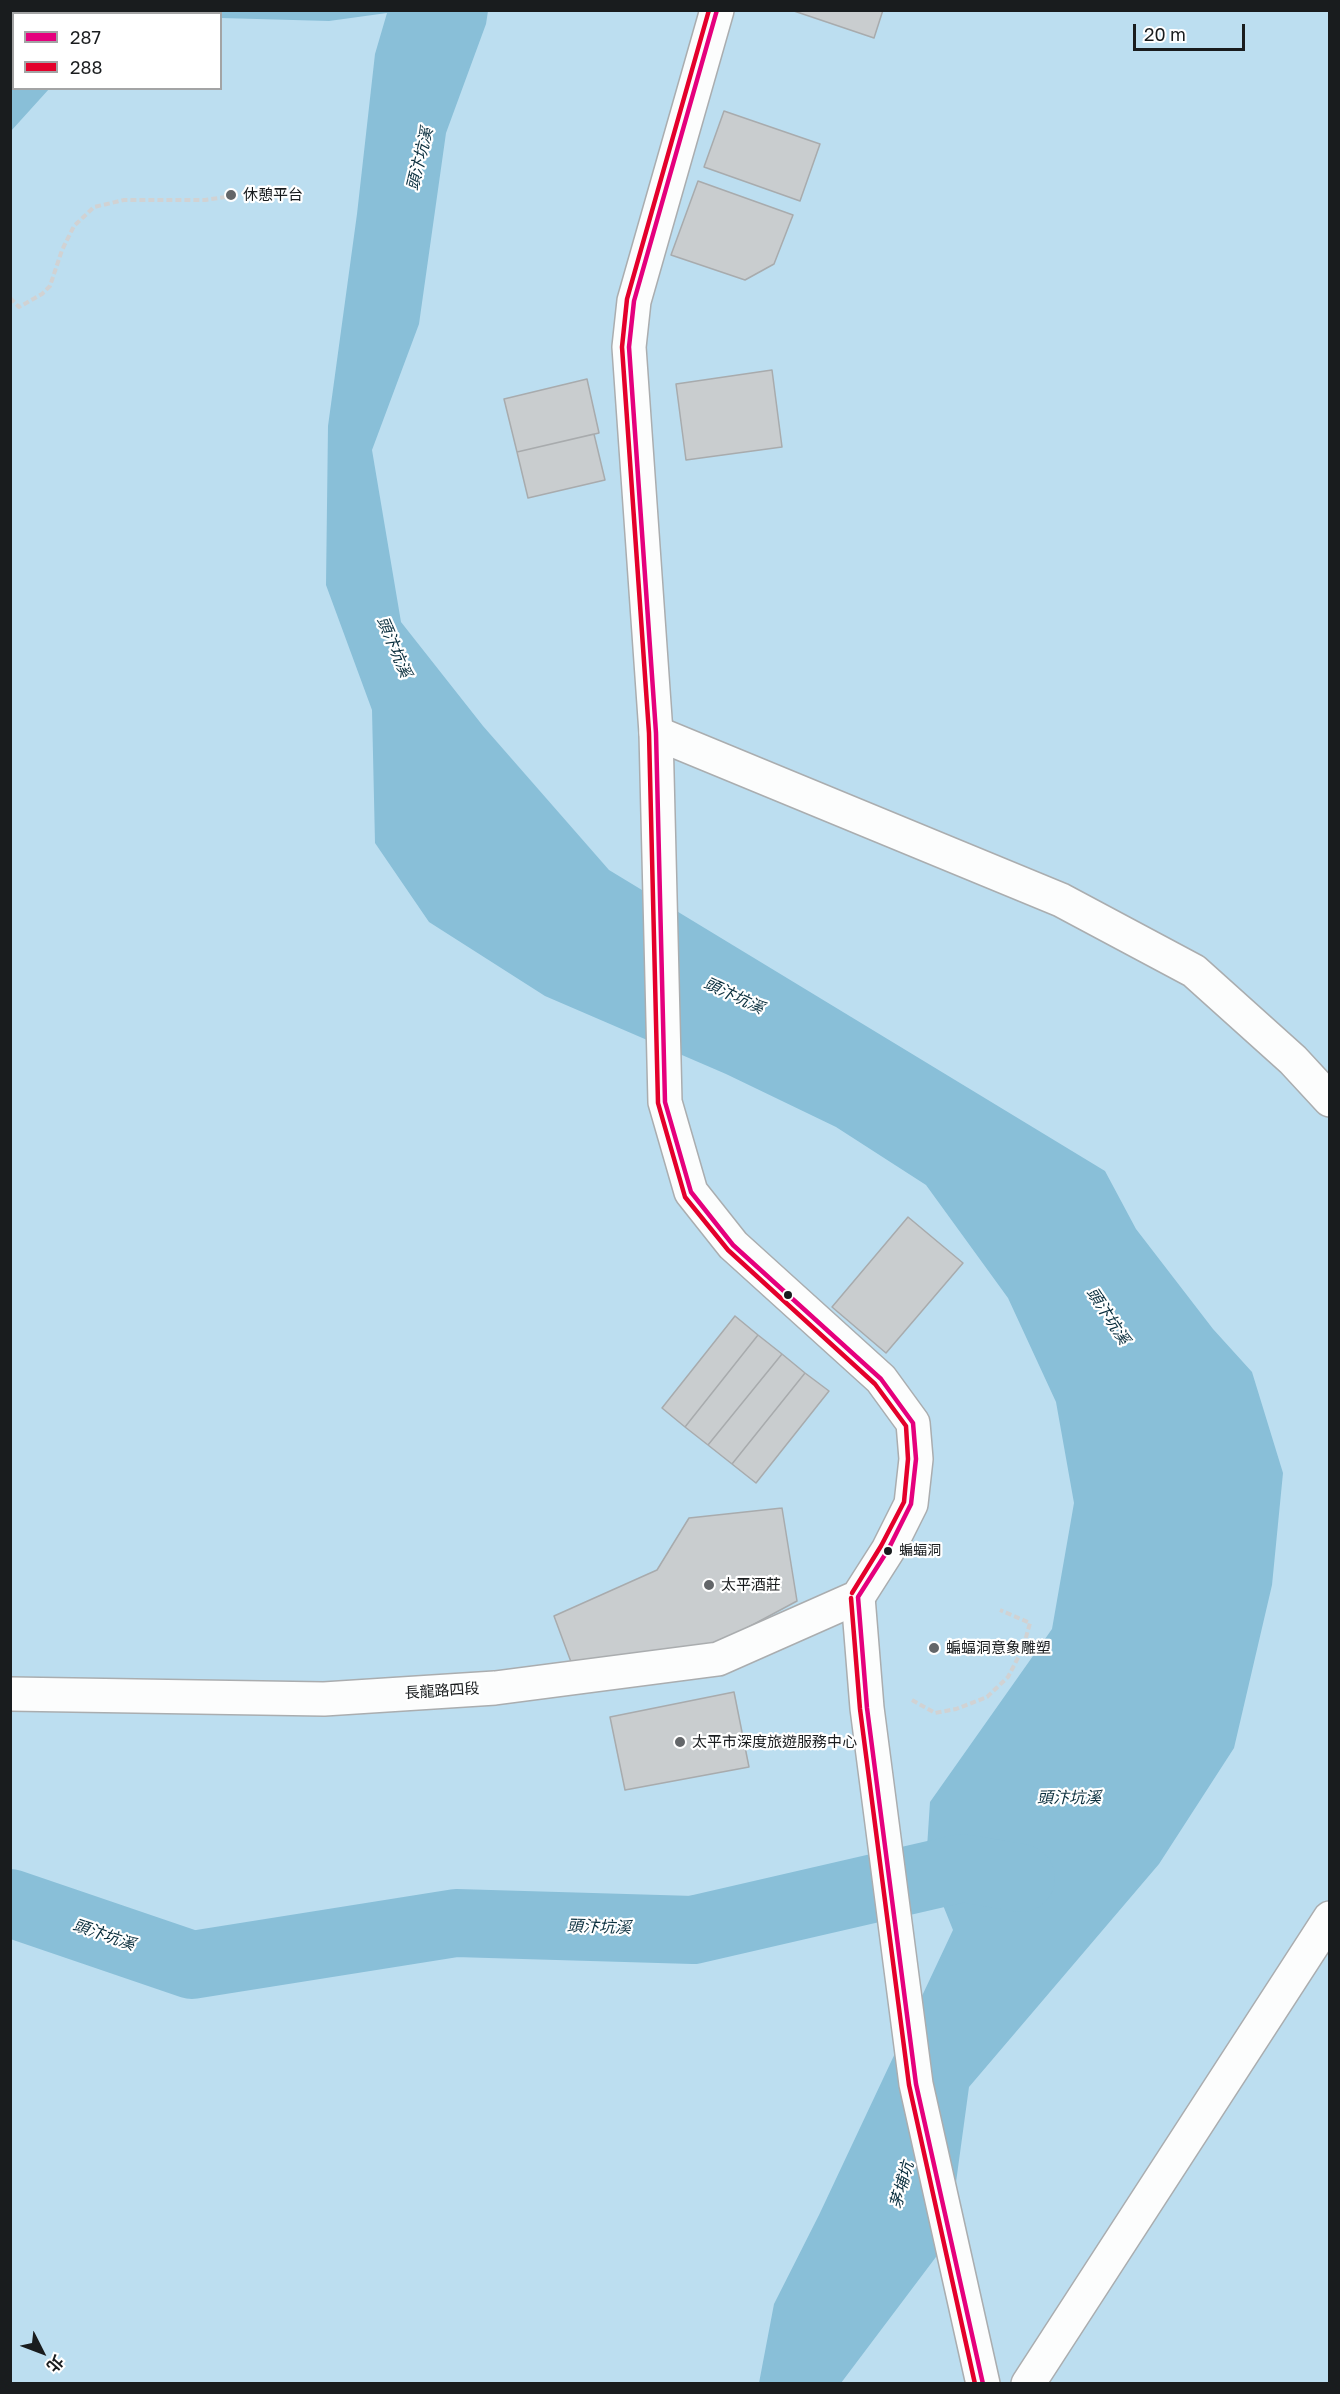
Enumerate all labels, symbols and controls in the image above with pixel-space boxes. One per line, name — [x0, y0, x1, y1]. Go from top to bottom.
legend — [12, 12, 222, 90]
scale bar — [1136, 12, 1248, 50]
text: 20 m — [1144, 23, 1186, 45]
text: 287 — [70, 26, 101, 48]
text: 288 — [70, 56, 102, 78]
water label: 頭汴坑溪 — [403, 126, 437, 192]
place label: 休憩平台 — [243, 186, 303, 204]
marker: 休憩平台 — [224, 188, 238, 202]
water label: 頭汴坑溪 — [373, 614, 415, 680]
water label: 頭汴坑溪 — [701, 974, 767, 1018]
water label: 頭汴坑溪 — [1083, 1284, 1133, 1348]
unlabelled marker — [782, 1289, 794, 1301]
place label: 蝙蝠洞 — [899, 1543, 941, 1559]
marker: 蝙蝠洞 — [882, 1545, 894, 1557]
place label: 太平酒莊 — [721, 1576, 781, 1594]
marker: 太平酒莊 — [702, 1578, 716, 1592]
place label: 蝙蝠洞意象雕塑 — [946, 1639, 1051, 1657]
marker: 蝙蝠洞意象雕塑 — [927, 1641, 941, 1655]
street label: 長龍路四段 — [404, 1679, 480, 1703]
place label: 太平市深度旅遊服務中心 — [692, 1733, 857, 1751]
marker: 太平市深度旅遊服務中心 — [673, 1735, 687, 1749]
water label: 頭汴坑溪 — [1037, 1788, 1101, 1808]
water label: 頭汴坑溪 — [71, 1916, 137, 1954]
water label: 頭汴坑溪 — [567, 1916, 631, 1938]
water label: 茅埔坑 — [886, 2159, 918, 2211]
north arrow — [12, 2322, 72, 2382]
text: 北 — [43, 2351, 68, 2377]

